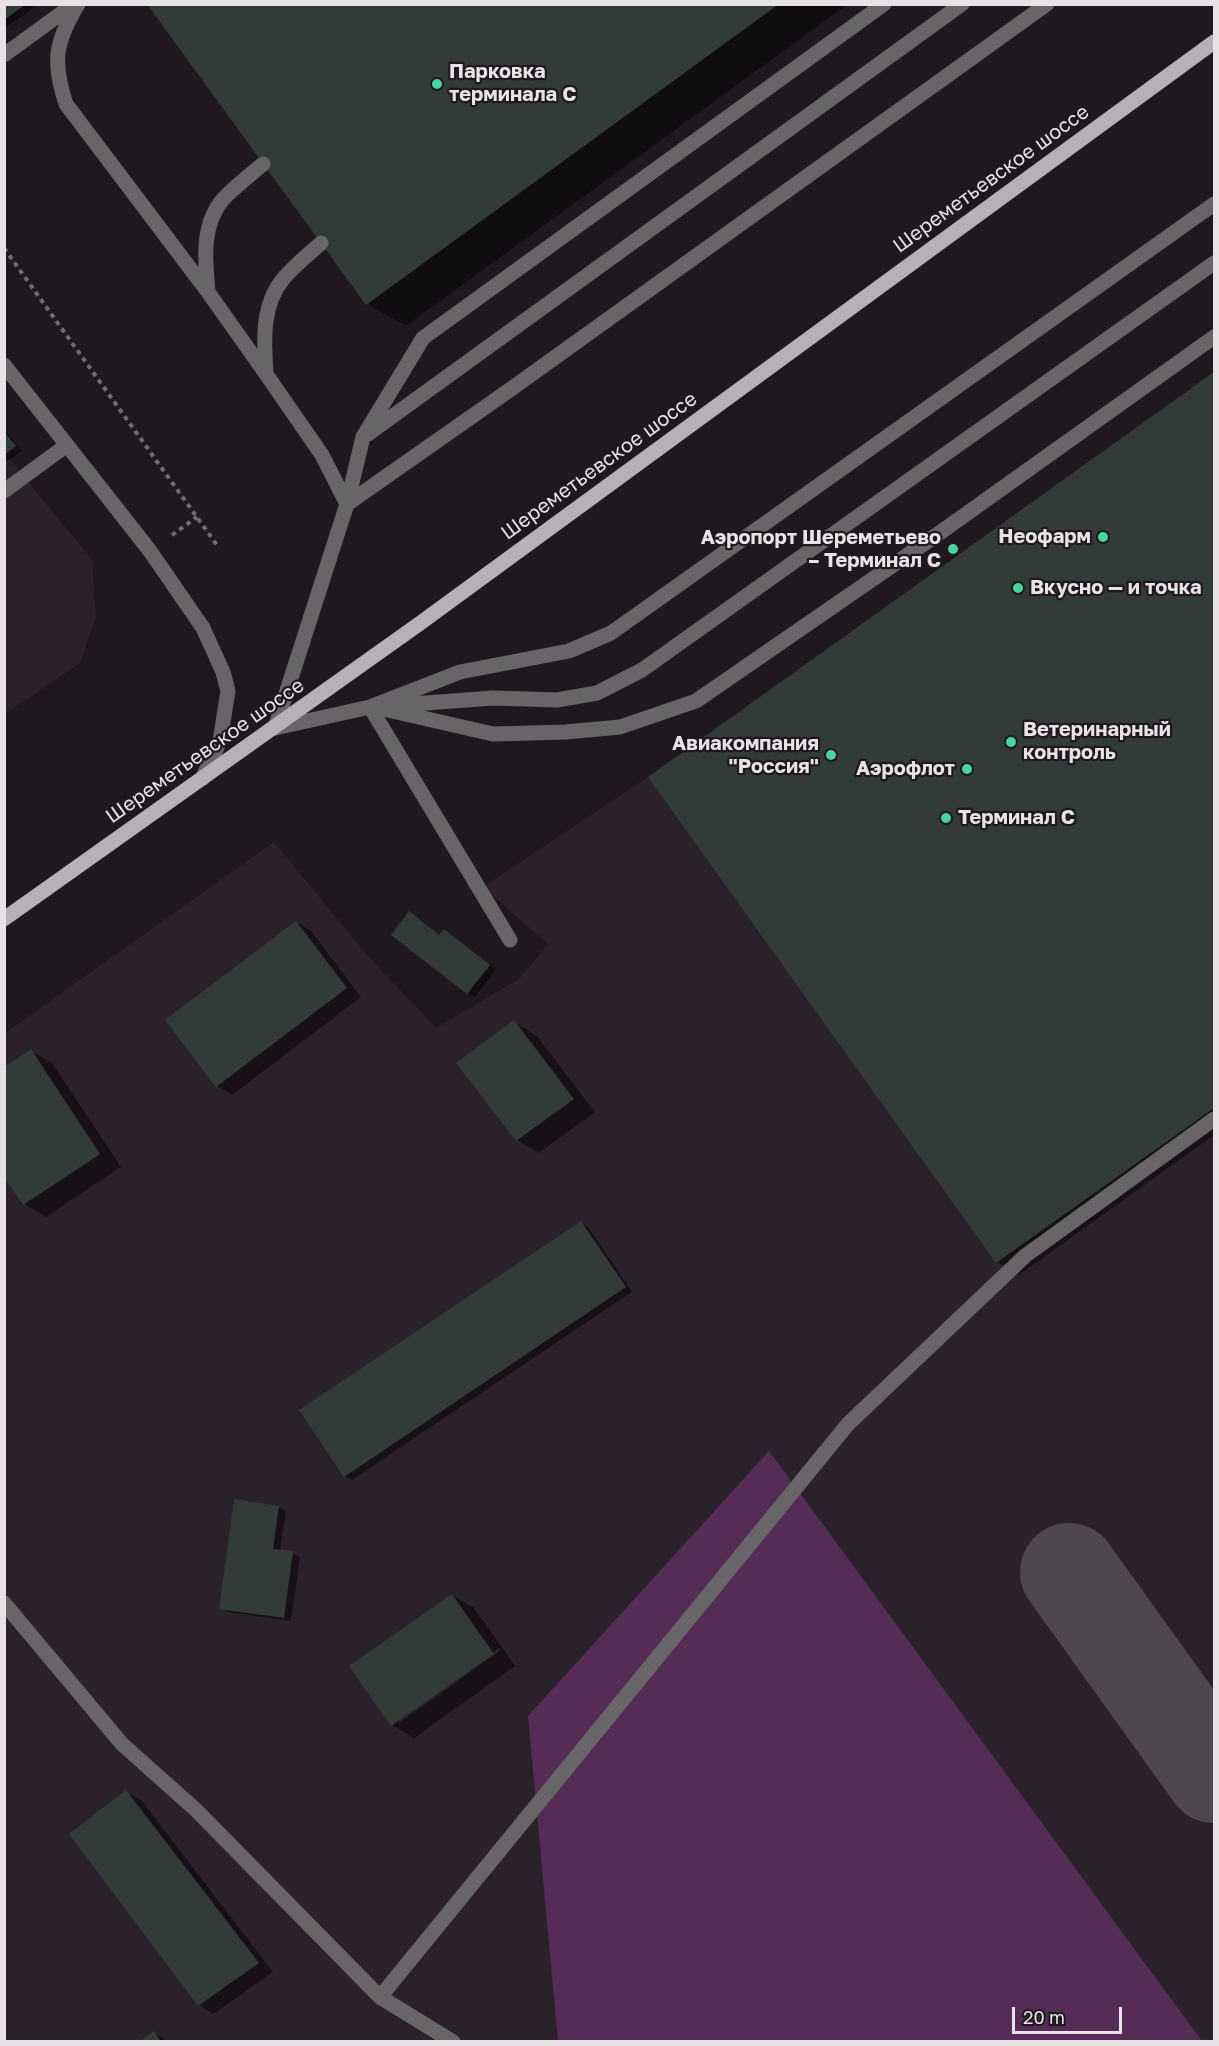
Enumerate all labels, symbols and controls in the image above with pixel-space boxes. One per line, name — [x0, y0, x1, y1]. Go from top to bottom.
place label: Парковка терминала C — [449, 60, 576, 107]
marker: Парковка терминала C — [430, 77, 444, 91]
street label: Шереметьевское шоссе — [888, 100, 1094, 258]
street label: Шереметьевское шоссе — [496, 387, 702, 545]
place label: Неофарм — [998, 525, 1091, 549]
place label: Аэропорт Шереметьево – Терминал C — [701, 526, 941, 573]
marker: Неофарм — [1096, 530, 1110, 544]
marker: Аэропорт Шереметьево – Терминал C — [946, 542, 960, 556]
place label: Вкусно — и точка — [1030, 576, 1202, 600]
marker: Вкусно — и точка — [1011, 581, 1025, 595]
street label: Шереметьевское шоссе — [101, 673, 309, 829]
place label: Ветеринарный контроль — [1023, 718, 1171, 765]
place label: Авиакомпания "Россия" — [672, 732, 819, 779]
marker: Ветеринарный контроль — [1004, 735, 1018, 749]
marker: Авиакомпания "Россия" — [824, 748, 838, 762]
place label: Аэрофлот — [856, 757, 955, 781]
marker: Аэрофлот — [960, 762, 974, 776]
place label: Терминал C — [958, 806, 1075, 830]
marker: Терминал C — [939, 811, 953, 825]
scale bar — [1015, 1995, 1124, 2033]
text: 20 m — [1023, 2006, 1065, 2028]

